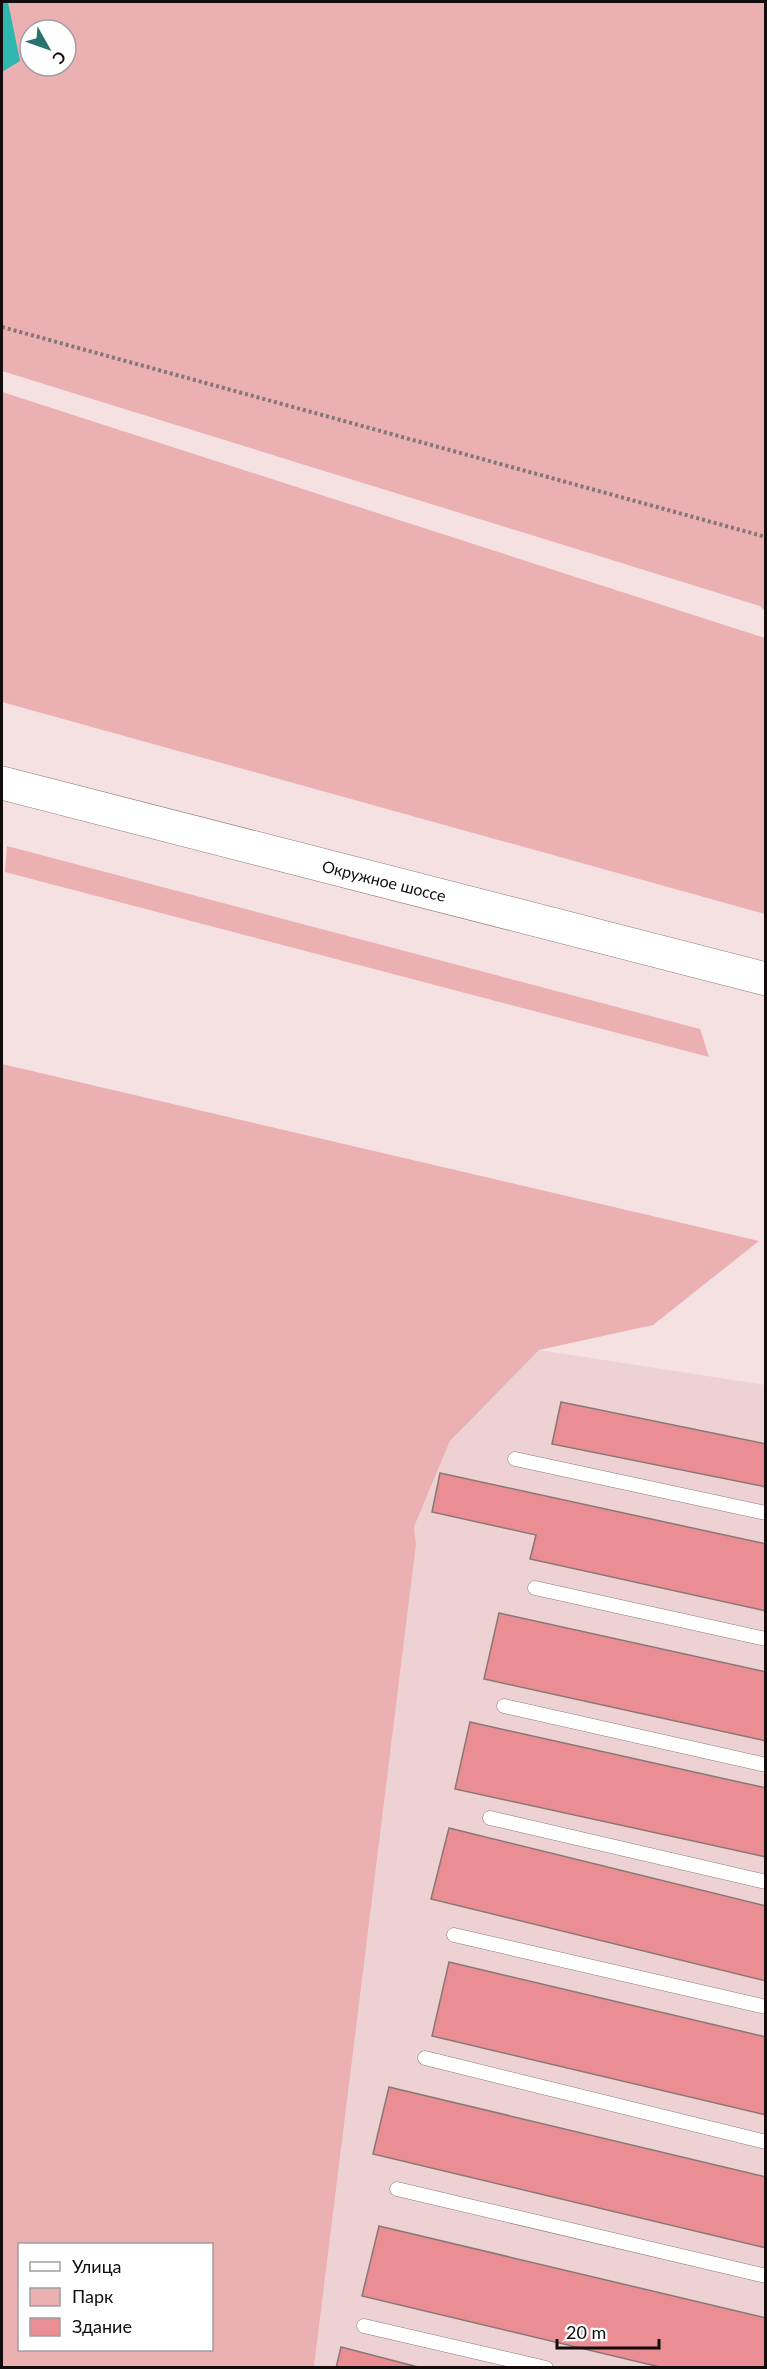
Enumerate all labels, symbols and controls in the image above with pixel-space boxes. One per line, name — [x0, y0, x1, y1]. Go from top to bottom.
north arrow — [18, 18, 78, 78]
text: С — [49, 48, 71, 68]
street label: Окружное шоссе — [320, 856, 448, 905]
legend — [18, 2243, 213, 2351]
text: Улица — [72, 2255, 122, 2277]
text: Парк — [72, 2285, 114, 2307]
scale bar — [557, 2312, 659, 2350]
text: Здание — [72, 2315, 132, 2337]
text: 20 m — [566, 2321, 606, 2343]

